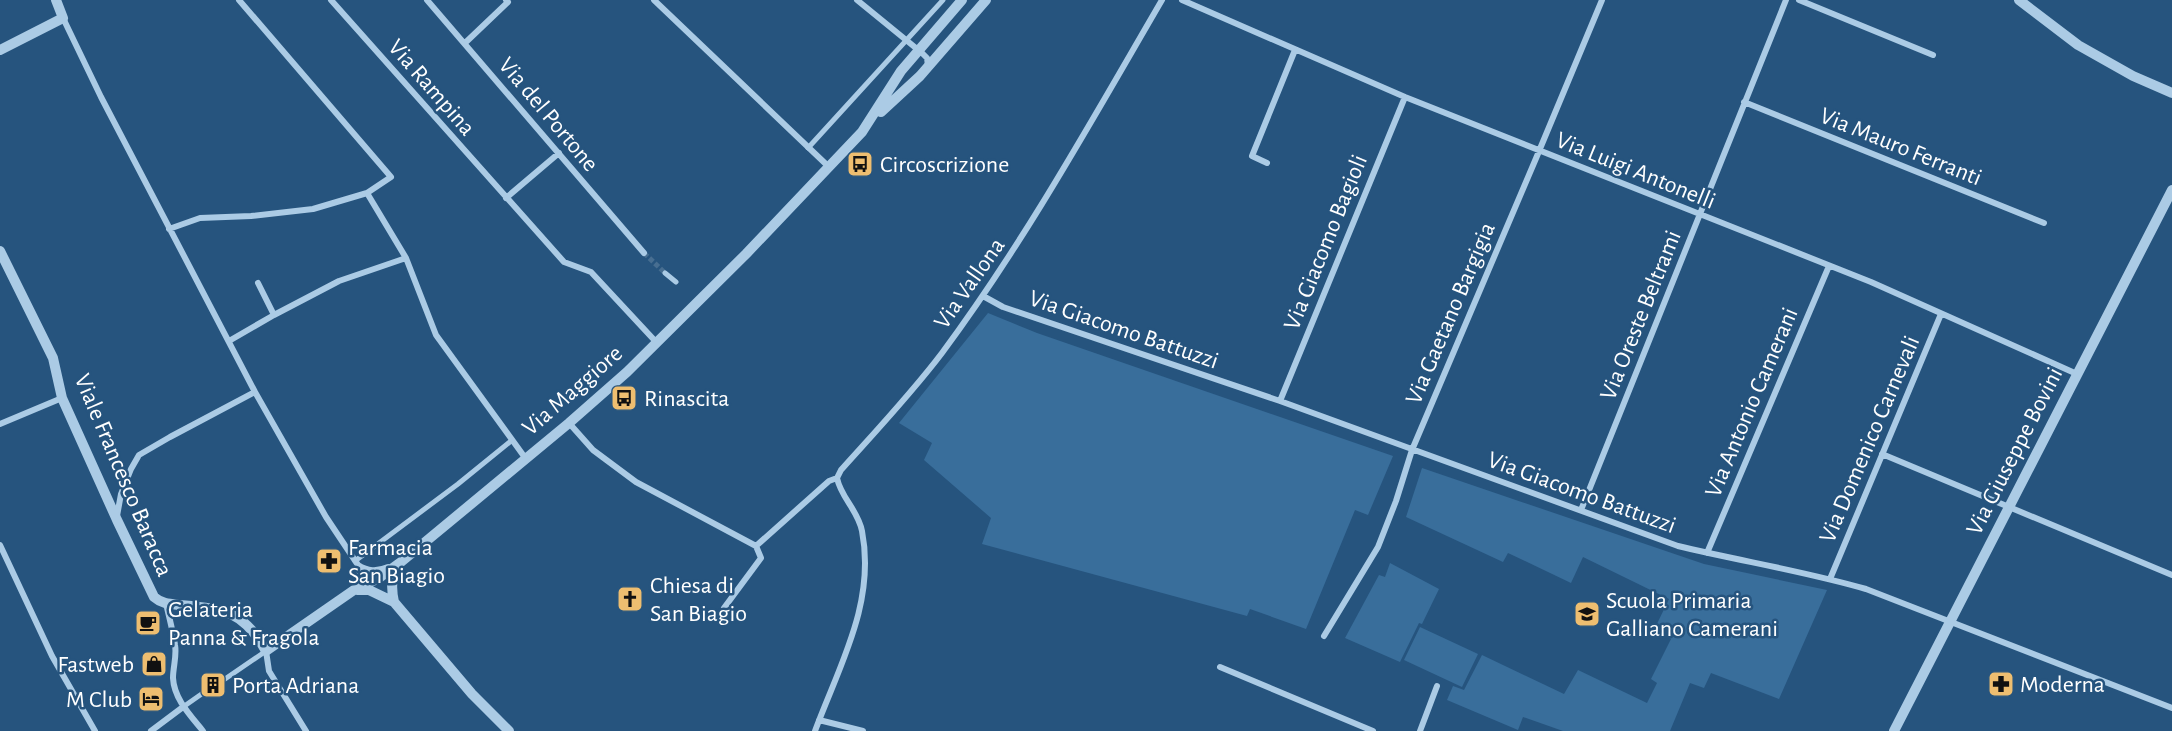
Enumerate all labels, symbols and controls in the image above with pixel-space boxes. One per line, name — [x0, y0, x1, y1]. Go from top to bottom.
street label: Via Rampina — [383, 35, 479, 140]
street label: Via del Portone — [494, 53, 603, 176]
street label: Via Mauro Ferranti — [1816, 104, 1985, 190]
street label: Via Luigi Antonelli — [1552, 128, 1719, 214]
bus stop icon: Circoscrizione — [845, 149, 875, 179]
street label: Via Giacomo Bagioli — [1280, 151, 1372, 333]
place label: Circoscrizione — [880, 153, 1009, 177]
street label: Via Gaetano Bargigia — [1402, 219, 1500, 408]
street label: Via Oreste Beltrami — [1596, 227, 1686, 403]
street label: Via Vallona — [930, 234, 1010, 333]
street label: Via Giacomo Battuzzi — [1026, 286, 1221, 374]
street label: Via Antonio Camerani — [1701, 304, 1803, 501]
street label: Via Domenico Carnevali — [1816, 333, 1924, 546]
street label: Via Maggiore — [518, 341, 627, 440]
street label: Via Giuseppe Bovini — [1962, 364, 2067, 539]
street label: Viale Francesco Baracca — [70, 371, 177, 580]
bus stop icon: Rinascita — [609, 383, 639, 413]
place label: Rinascita — [644, 387, 729, 411]
street label: Via Giacomo Battuzzi — [1484, 448, 1679, 538]
place label: Farmacia San Biagio — [348, 536, 445, 588]
pharmacy icon: Farmacia San Biagio — [314, 546, 344, 576]
place label: Chiesa di San Biagio — [650, 574, 747, 626]
church icon: Chiesa di San Biagio — [615, 584, 645, 614]
place label: Scuola Primaria Galliano Camerani — [1606, 589, 1778, 641]
place label: Gelateria Panna & Fragola — [168, 598, 320, 650]
school or university icon: Scuola Primaria Galliano Camerani — [1572, 599, 1602, 629]
cafe icon: Gelateria Panna & Fragola — [133, 608, 163, 638]
shop icon: Fastweb — [139, 649, 169, 679]
place label: Fastweb — [57, 653, 134, 677]
pharmacy icon: Moderna — [1986, 669, 2016, 699]
building icon: Porta Adriana — [198, 670, 228, 700]
place label: Moderna — [2020, 673, 2105, 697]
place label: Porta Adriana — [232, 674, 359, 698]
hotel icon: M Club — [136, 684, 166, 714]
place label: M Club — [66, 688, 132, 712]

